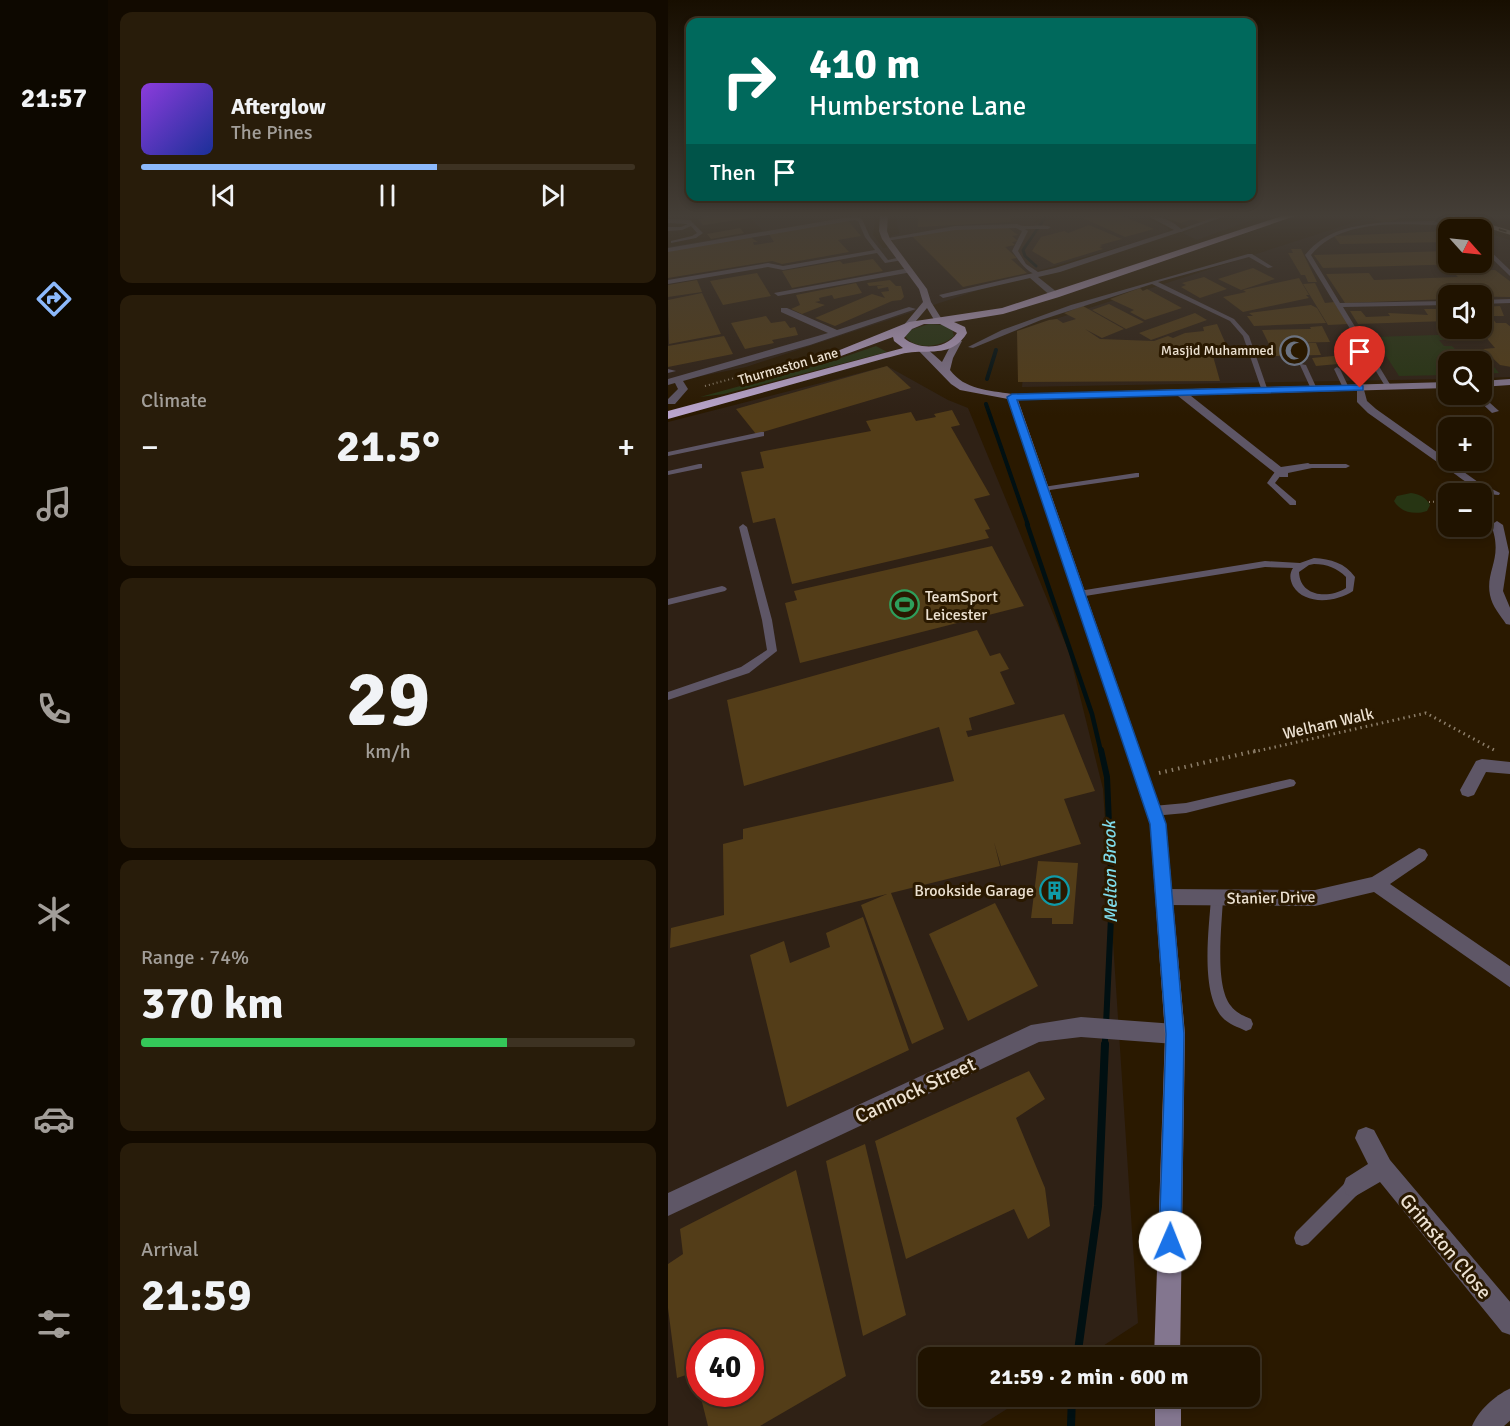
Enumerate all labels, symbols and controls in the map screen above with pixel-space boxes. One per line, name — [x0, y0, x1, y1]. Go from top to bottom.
text: 410 m — [809, 39, 920, 90]
icon: right — [710, 42, 788, 120]
text: 21:57 — [21, 82, 87, 115]
text: Humberstone Lane — [809, 90, 1026, 123]
text: Afterglow — [231, 93, 326, 120]
text: The Pines — [231, 120, 313, 145]
icon: arrive — [768, 156, 801, 189]
text: Then — [710, 159, 756, 186]
icon: previous — [207, 179, 240, 212]
icon: pause — [371, 179, 404, 212]
icon: next — [536, 179, 569, 212]
north arrow — [1438, 219, 1492, 273]
map controls — [1438, 219, 1492, 537]
icon: directions — [33, 278, 75, 320]
button: sound — [1438, 285, 1492, 339]
pin — [1334, 326, 1385, 388]
mosque icon: Masjid Muhammed — [1279, 334, 1311, 366]
icon: arrive — [1343, 335, 1376, 368]
place label: Masjid Muhammed — [1161, 342, 1274, 359]
street label: Thurmaston Lane — [736, 344, 840, 389]
button: search — [1438, 351, 1492, 405]
text: Climate — [141, 388, 207, 413]
button: + — [1438, 417, 1492, 471]
text: 21.5° — [336, 419, 440, 474]
text: − — [141, 427, 159, 468]
text: + — [617, 427, 635, 468]
icon: music — [33, 483, 75, 525]
button: − — [1438, 483, 1492, 537]
place label: TeamSport Leicester — [925, 587, 998, 625]
sports icon: TeamSport Leicester — [888, 589, 920, 621]
text: 29 — [346, 652, 430, 748]
icon: phone — [33, 688, 75, 730]
street label: Welham Walk — [1281, 704, 1376, 744]
text: km/h — [365, 739, 411, 764]
water label: Melton Brook — [1098, 819, 1122, 923]
building icon: Brookside Garage — [1039, 874, 1071, 906]
place label: Brookside Garage — [914, 881, 1034, 901]
street label: Stanier Drive — [1226, 887, 1316, 909]
icon: climate — [33, 893, 75, 935]
text: Range · 74% — [141, 945, 249, 970]
text: 370 km — [141, 976, 284, 1031]
street label: Cannock Street — [851, 1052, 980, 1129]
icon: car — [33, 1098, 75, 1140]
street label: Grimston Close — [1394, 1188, 1497, 1304]
position arrow — [1138, 1210, 1202, 1274]
text: Arrival — [141, 1237, 199, 1262]
text: 21:59 — [141, 1268, 251, 1323]
icon: filters — [33, 1303, 75, 1345]
speed limit sign: 40 — [686, 1329, 764, 1407]
text: 21:59 · 2 min · 600 m — [989, 1363, 1189, 1390]

